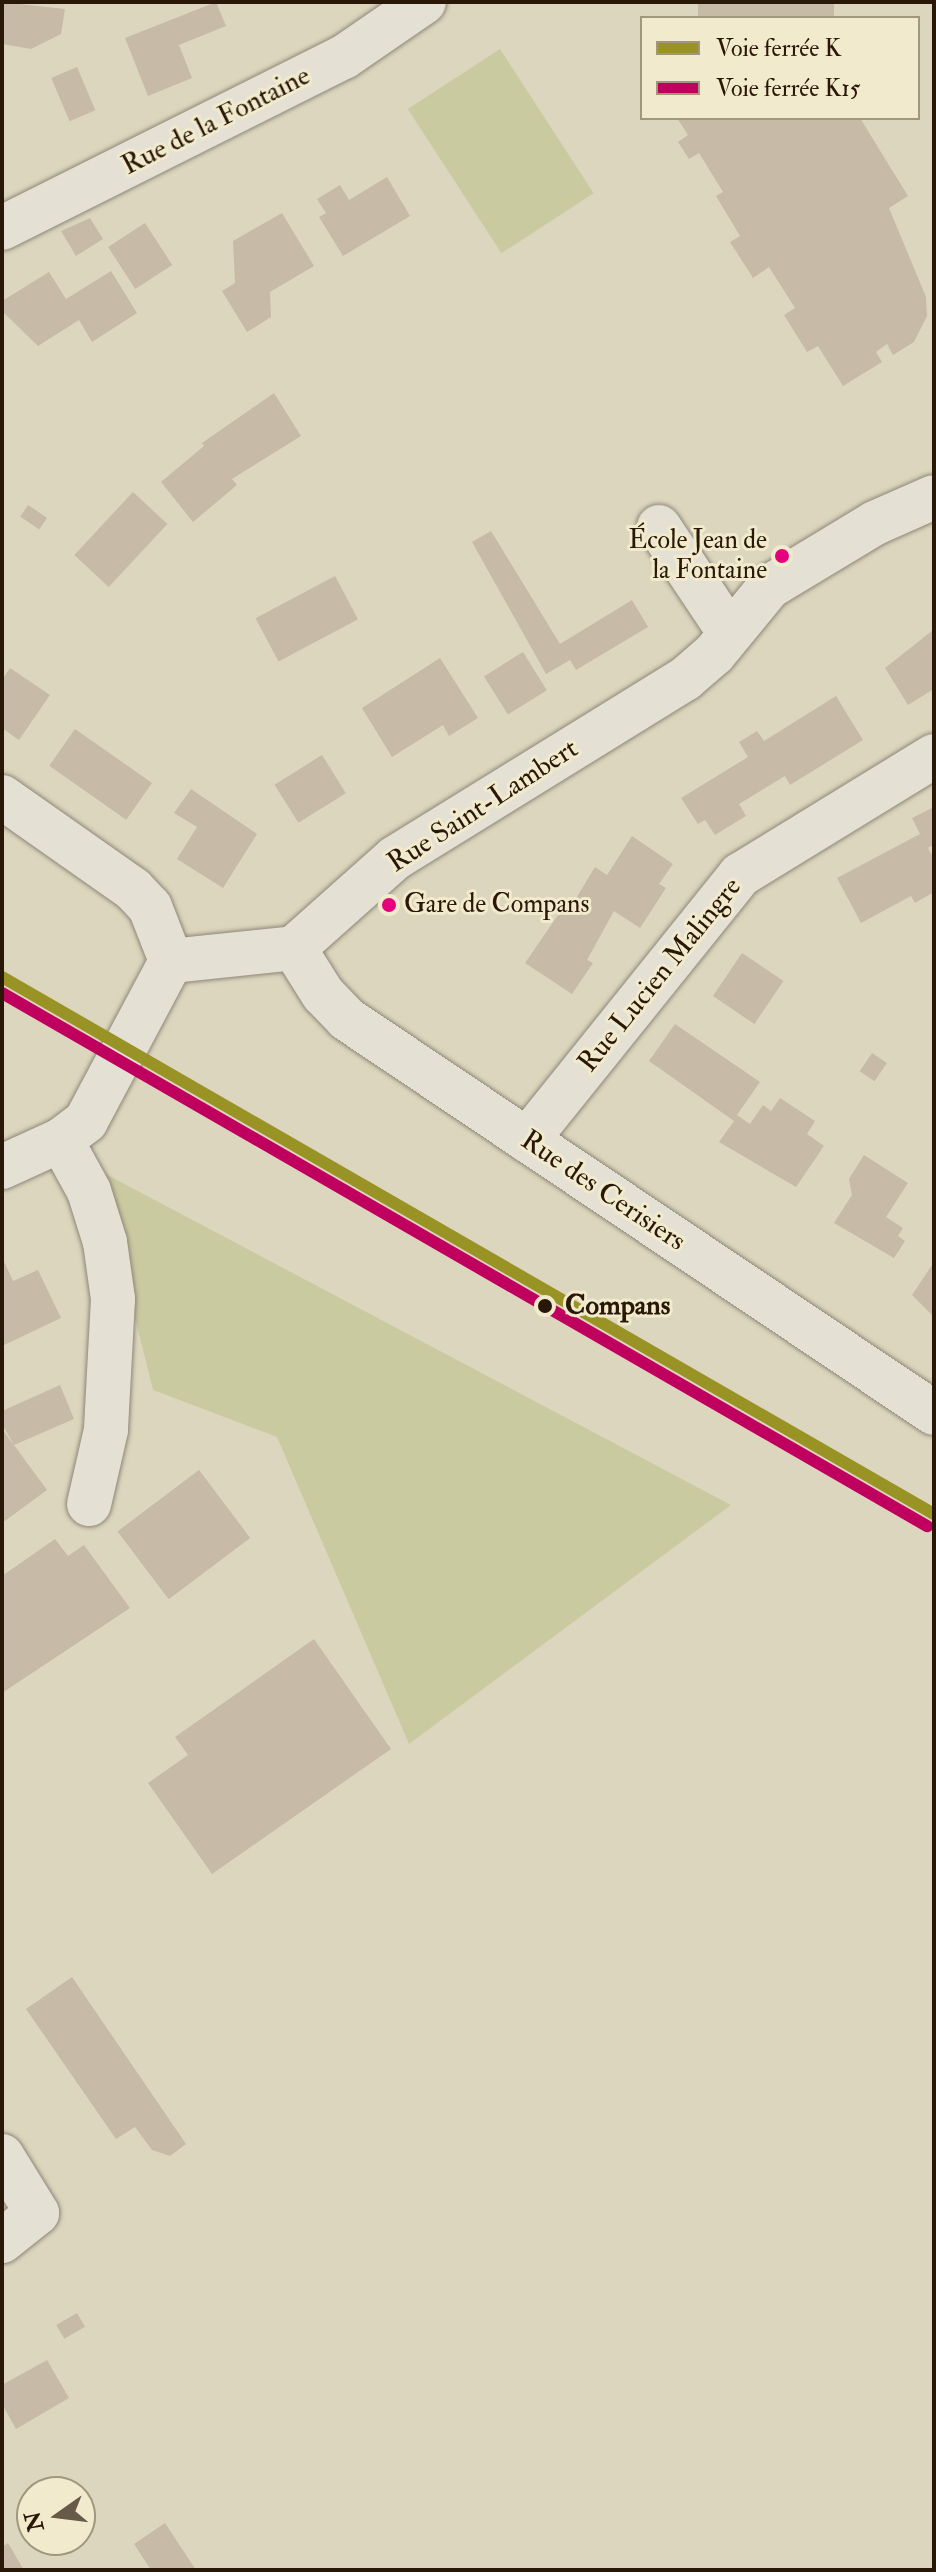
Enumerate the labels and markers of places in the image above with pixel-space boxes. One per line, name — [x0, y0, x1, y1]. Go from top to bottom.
place label: École Jean de la Fontaine — [628, 525, 767, 586]
marker: École Jean de la Fontaine — [774, 548, 790, 564]
place label: Gare de Compans — [404, 889, 589, 921]
marker: Gare de Compans — [381, 897, 397, 913]
place label: Compans — [565, 1289, 670, 1323]
marker: Compans — [532, 1293, 558, 1319]

